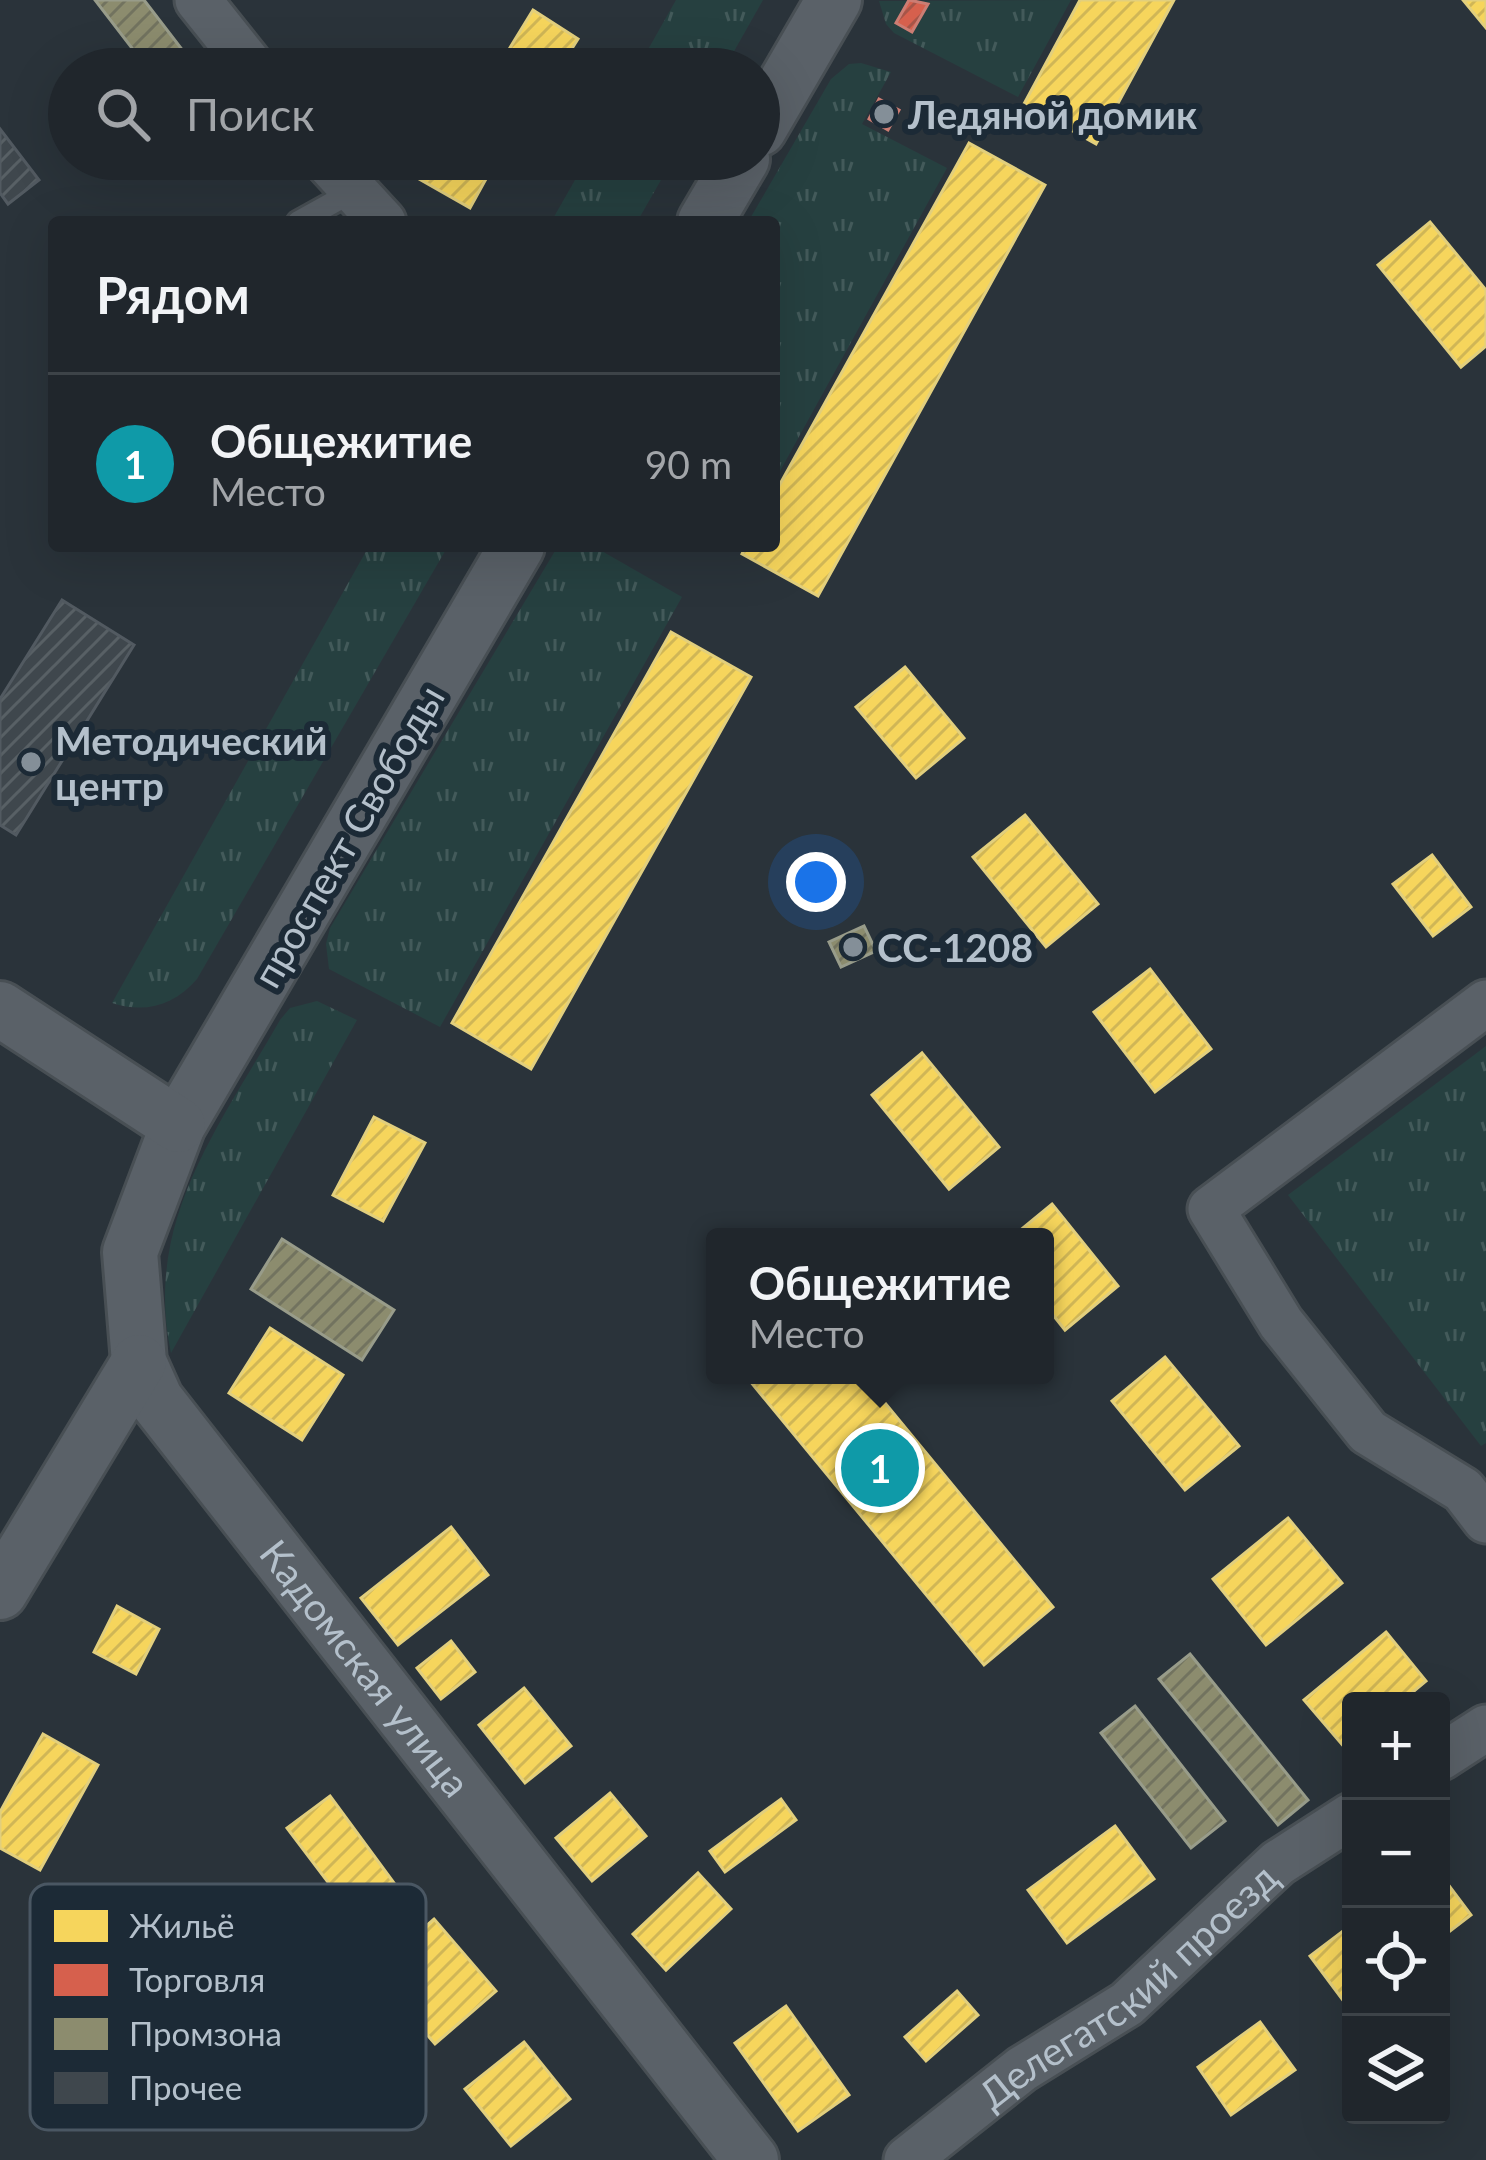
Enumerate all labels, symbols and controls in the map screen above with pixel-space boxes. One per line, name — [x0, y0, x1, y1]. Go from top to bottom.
search box — [48, 48, 780, 180]
icon: search — [90, 81, 156, 147]
text: Поиск — [186, 87, 315, 141]
place label: Ледяной домик — [907, 91, 1197, 137]
marker: Ледяной домик — [871, 101, 897, 127]
text: Рядом — [96, 264, 250, 325]
text: Общежитие — [210, 414, 472, 468]
text: 1 — [124, 441, 146, 487]
text: 90 m — [645, 441, 732, 487]
text: Место — [210, 468, 326, 514]
street label: проспект Свободы — [243, 677, 453, 995]
place label: Методический центр — [55, 717, 328, 808]
marker: Методический центр — [18, 749, 44, 775]
your location — [786, 852, 846, 912]
place label: СС-1208 — [877, 924, 1033, 970]
marker: СС-1208 — [840, 934, 866, 960]
popup — [706, 1228, 1054, 1384]
text: Общежитие — [749, 1256, 1011, 1310]
text: Место — [749, 1310, 865, 1356]
pin: 1 — [841, 1423, 919, 1513]
street label: Кадомская улица — [251, 1531, 480, 1805]
map controls — [1342, 1692, 1450, 2124]
button: + — [1342, 1692, 1450, 1800]
button: − — [1342, 1800, 1450, 1908]
street label: Делегатский проезд — [969, 1853, 1286, 2118]
legend — [30, 1884, 426, 2130]
text: Жильё — [129, 1905, 235, 1945]
button: locate — [1342, 1908, 1450, 2016]
text: Торговля — [129, 1959, 265, 1999]
text: Промзона — [129, 2013, 282, 2053]
button: layers — [1342, 2016, 1450, 2124]
text: Прочее — [129, 2067, 242, 2107]

